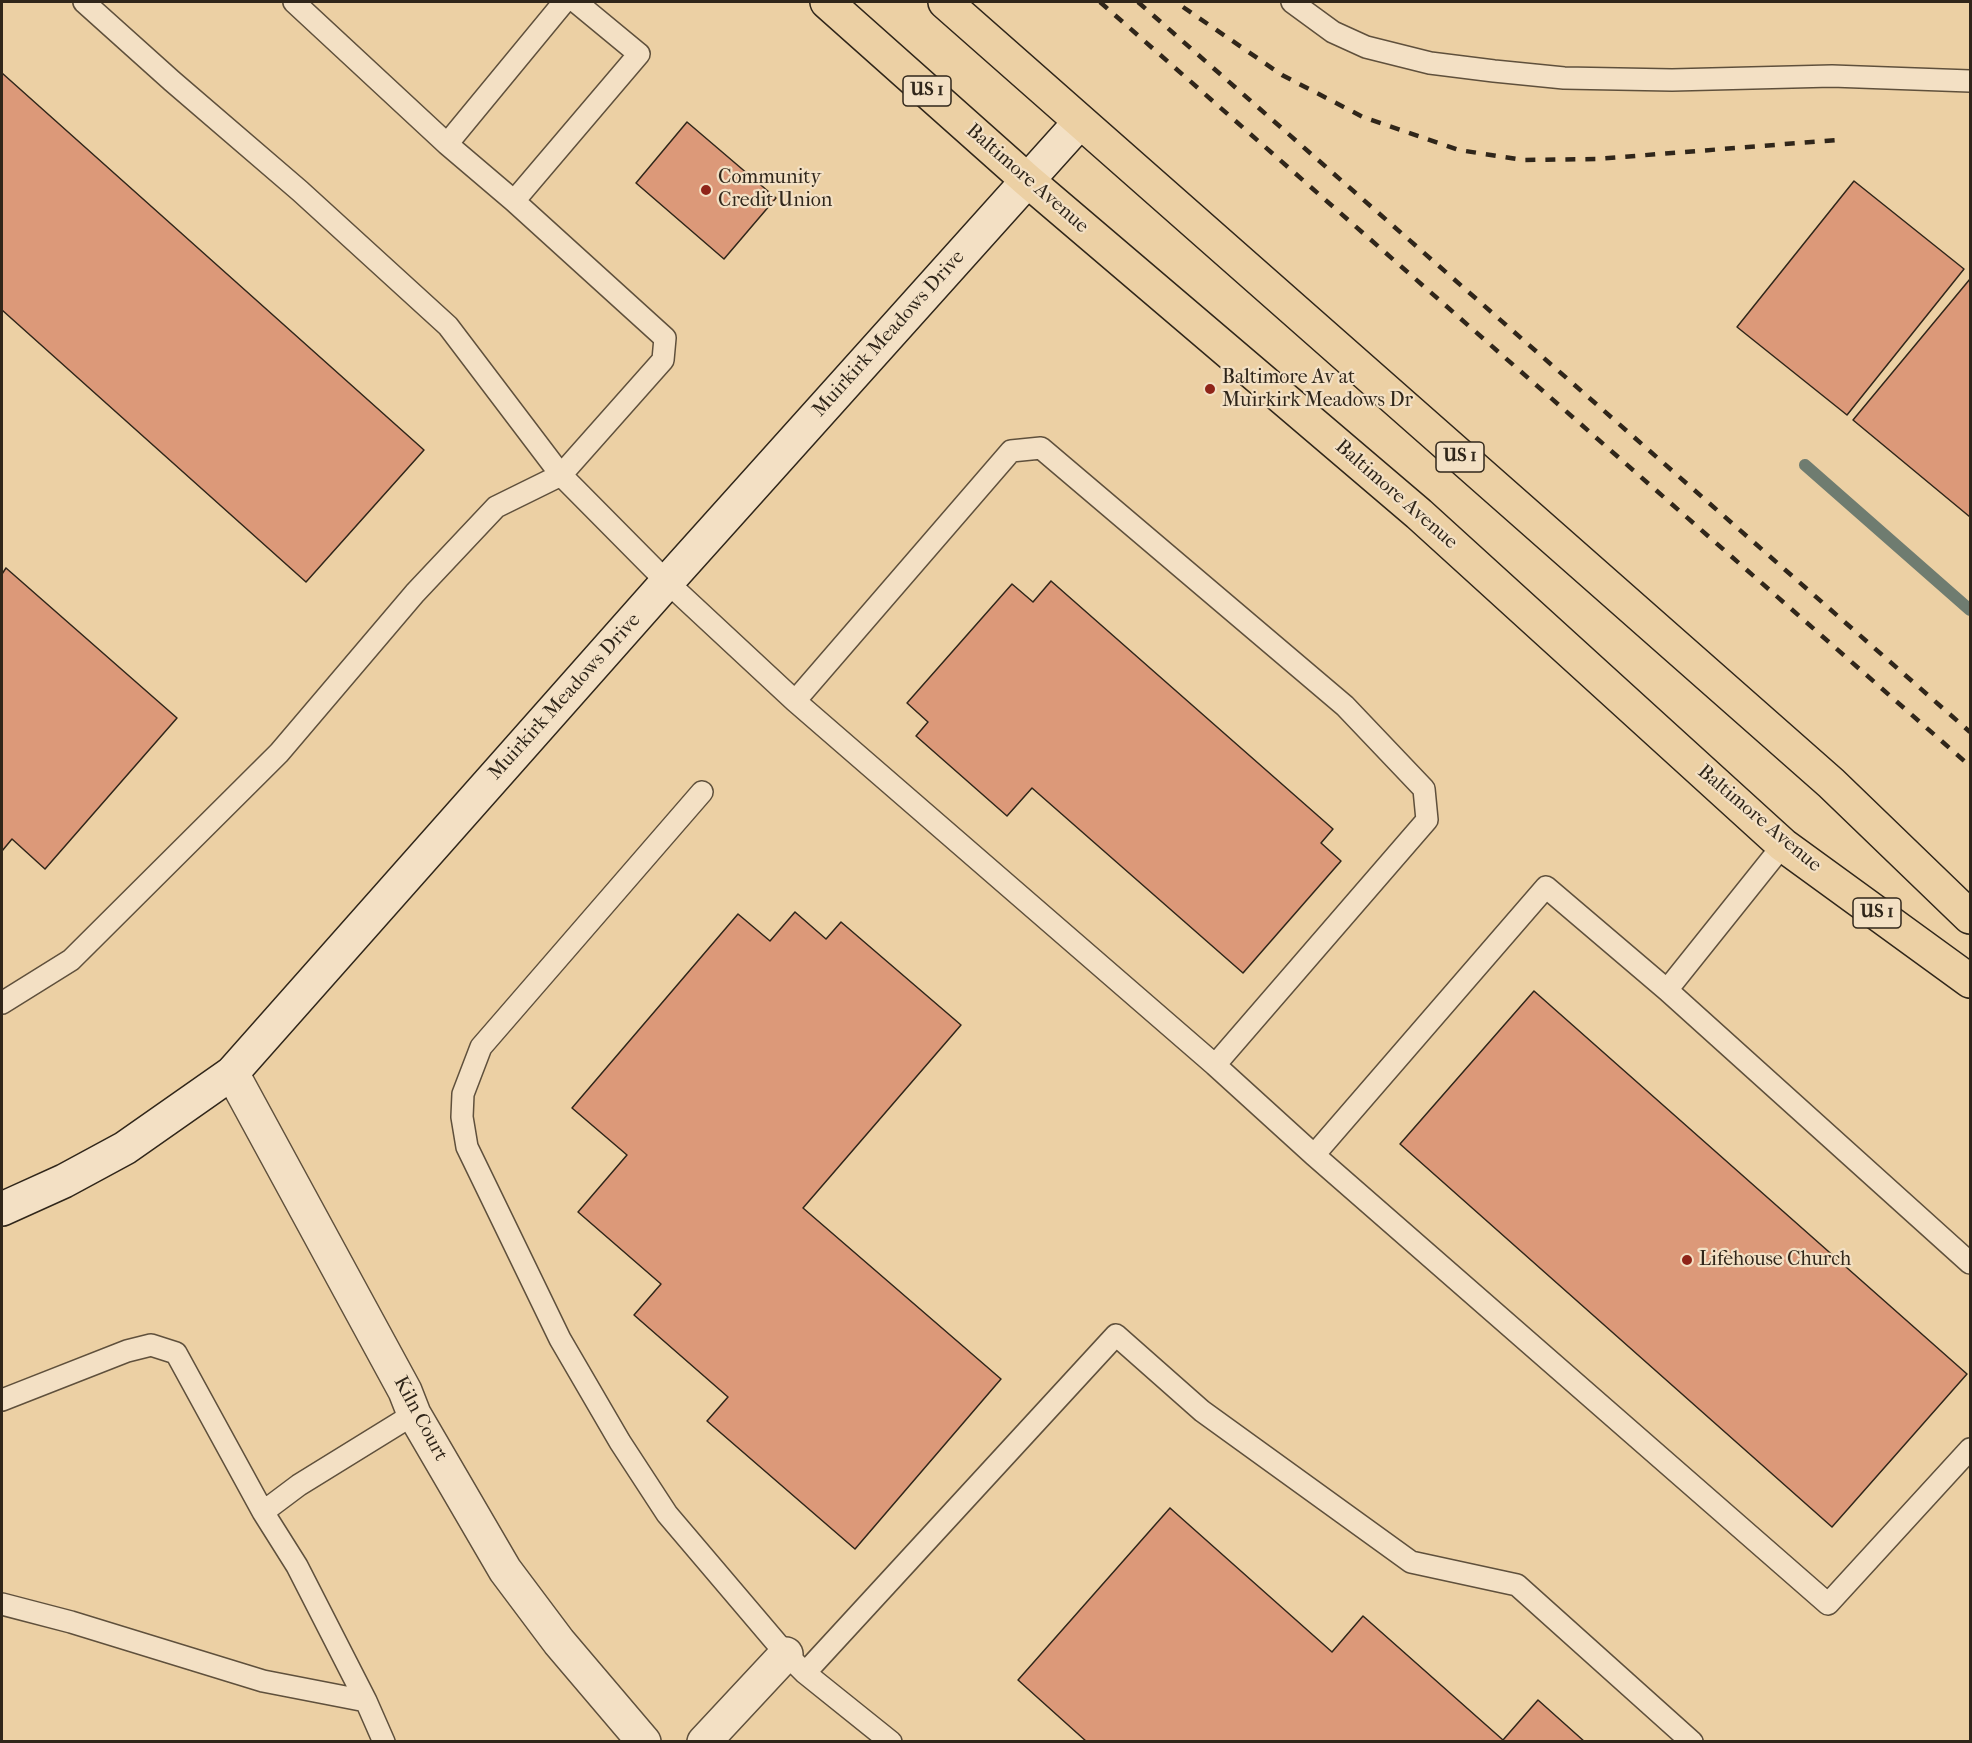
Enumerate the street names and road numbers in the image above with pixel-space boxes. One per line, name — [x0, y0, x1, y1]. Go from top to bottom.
road number: US 1 — [903, 76, 951, 106]
street label: Baltimore Avenue — [961, 119, 1093, 239]
street label: Muirkirk Meadows Drive — [808, 246, 970, 422]
street label: Baltimore Avenue — [1330, 435, 1462, 555]
road number: US 1 — [1436, 442, 1484, 472]
street label: Muirkirk Meadows Drive — [484, 609, 646, 785]
street label: Baltimore Avenue — [1692, 760, 1826, 878]
road number: US 1 — [1853, 898, 1901, 928]
street label: Kiln Court — [388, 1373, 452, 1465]

